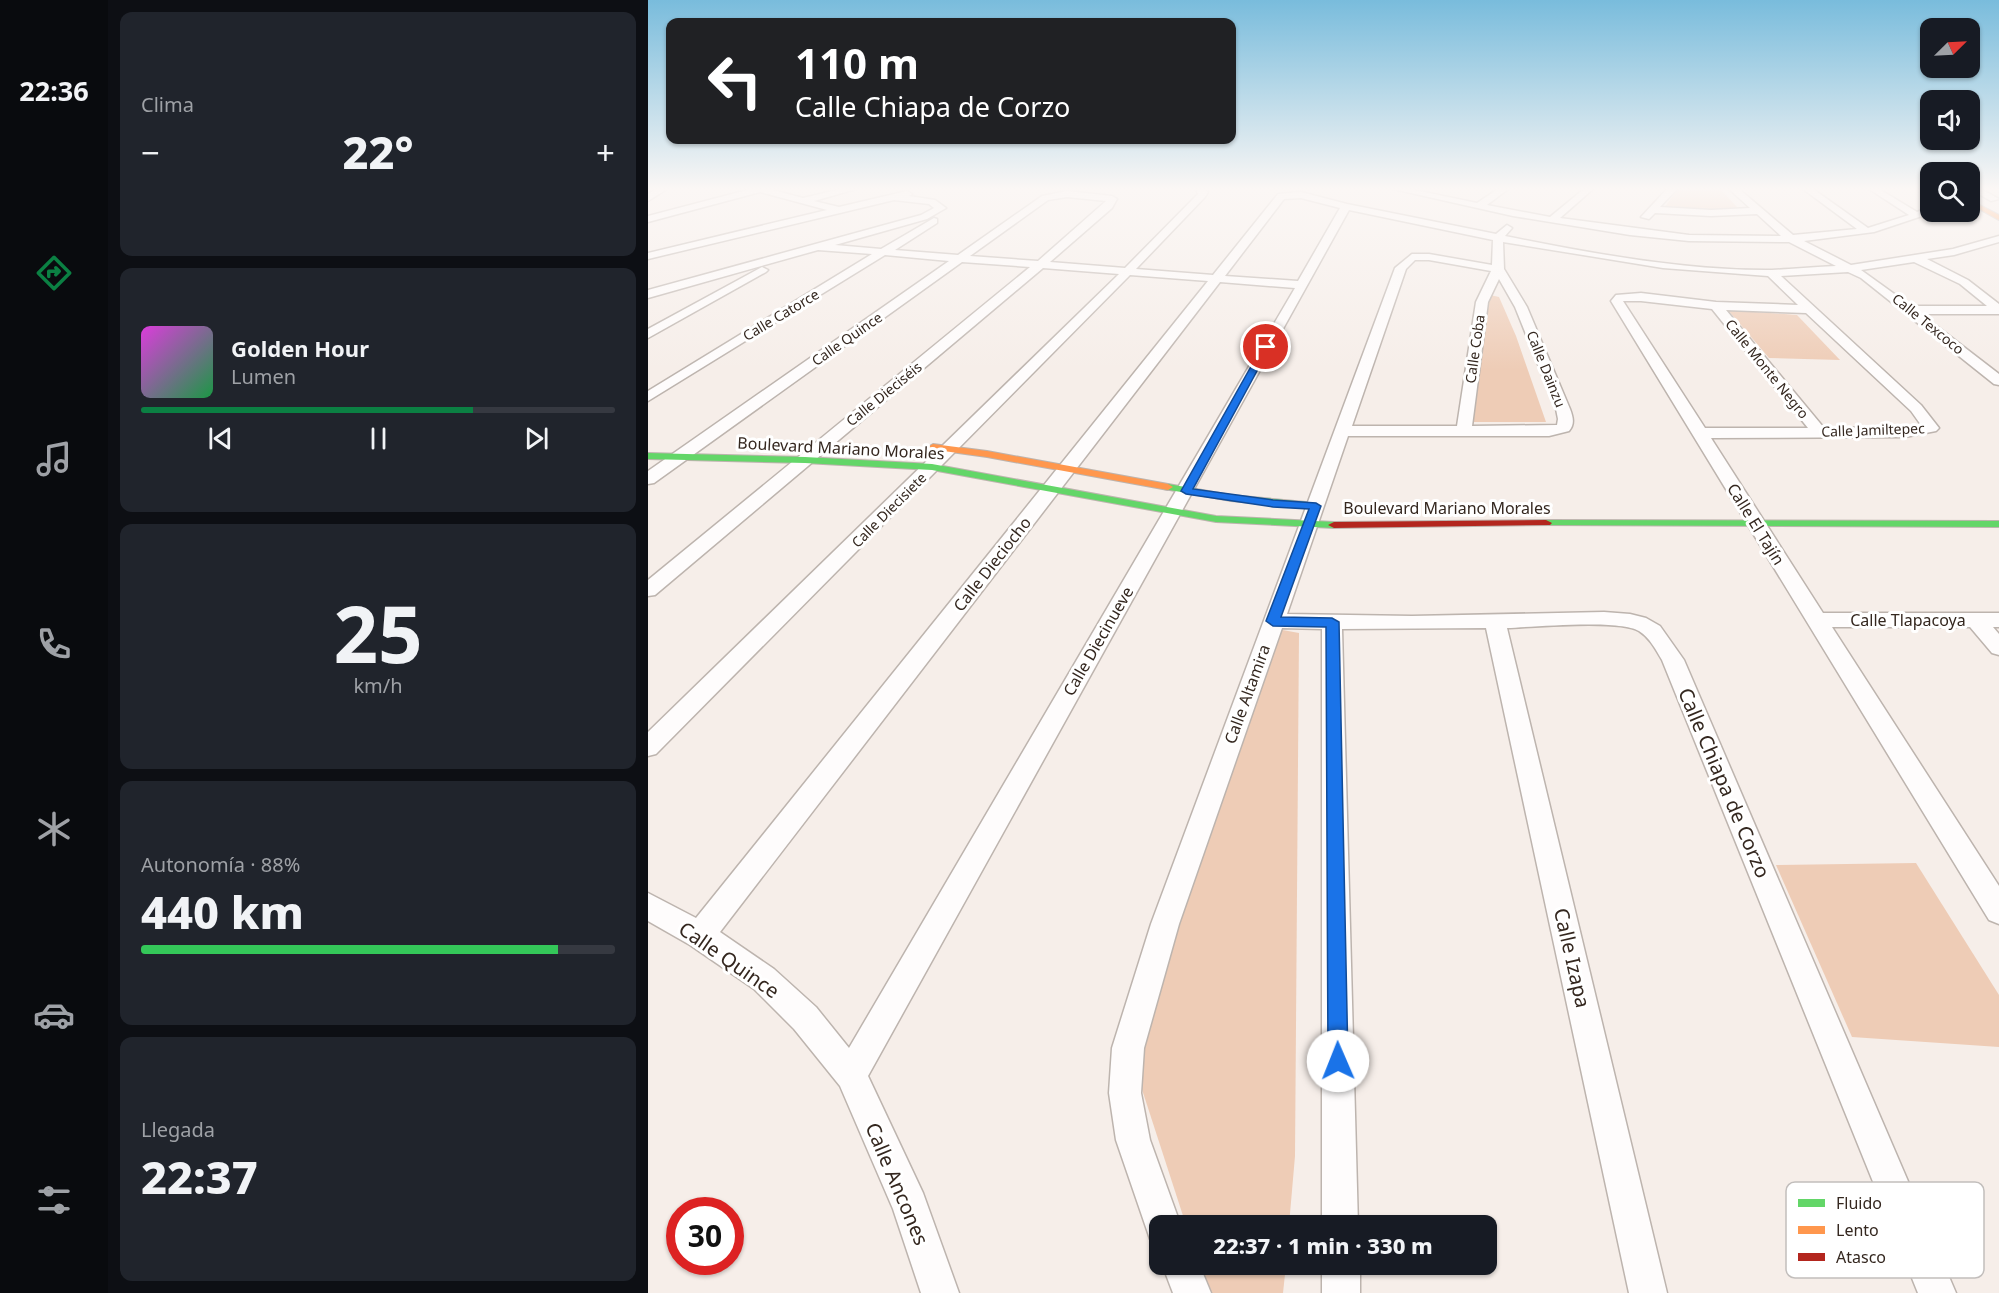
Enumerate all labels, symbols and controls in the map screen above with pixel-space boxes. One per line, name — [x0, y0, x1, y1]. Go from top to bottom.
north arrow — [1920, 18, 1980, 78]
map controls — [1920, 18, 1980, 222]
text: 110 m — [795, 34, 919, 91]
icon: left — [696, 42, 774, 120]
text: 22:36 — [19, 72, 89, 109]
text: Calle Chiapa de Corzo — [795, 88, 1070, 125]
button: sound — [1920, 90, 1980, 150]
text: Clima — [141, 91, 194, 118]
text: 22° — [342, 121, 414, 182]
text: − — [141, 130, 160, 175]
text: + — [596, 130, 615, 175]
button: search — [1920, 162, 1980, 222]
icon: directions — [33, 252, 75, 294]
street label: Calle Catorce — [739, 284, 822, 345]
street label: Calle Texcoco — [1888, 289, 1968, 358]
street label: Calle Quince — [808, 307, 886, 370]
street label: Calle Coba — [1460, 313, 1489, 385]
street label: Calle Monte Negro — [1721, 315, 1813, 422]
pin — [1240, 321, 1291, 372]
street label: Calle Dainzu — [1522, 328, 1570, 410]
icon: arrive — [1249, 330, 1282, 363]
text: Golden Hour — [231, 333, 369, 363]
street label: Calle Dieciséis — [842, 357, 926, 430]
text: Lumen — [231, 363, 296, 390]
street label: Calle Jamiltepec — [1821, 418, 1925, 441]
icon: previous — [204, 422, 237, 455]
icon: pause — [362, 422, 395, 455]
icon: next — [520, 422, 553, 455]
street label: Boulevard Mariano Morales — [737, 432, 945, 464]
icon: music — [33, 438, 75, 480]
street label: Calle Diecisiete — [847, 468, 930, 551]
street label: Calle El Tajín — [1722, 479, 1790, 569]
street label: Boulevard Mariano Morales — [1343, 497, 1551, 519]
street label: Calle Dieciocho — [948, 512, 1036, 616]
text: 25 — [333, 580, 423, 686]
street label: Calle Diecinueve — [1058, 582, 1138, 700]
street label: Calle Tlapacoya — [1850, 609, 1966, 631]
icon: phone — [33, 623, 75, 665]
street label: Calle Altamira — [1219, 641, 1275, 747]
text: km/h — [353, 672, 403, 699]
street label: Calle Chiapa de Corzo — [1672, 684, 1777, 882]
icon: climate — [33, 808, 75, 850]
text: Autonomía · 88% — [141, 851, 300, 878]
text: 440 km — [141, 881, 304, 942]
street label: Calle Izapa — [1548, 905, 1597, 1010]
street label: Calle Quince — [674, 915, 785, 1004]
icon: car — [33, 994, 75, 1036]
position arrow — [1306, 1029, 1370, 1093]
text: Llegada — [141, 1116, 215, 1143]
street label: Calle Ancones — [859, 1118, 935, 1249]
text: 22:37 — [141, 1146, 258, 1207]
icon: filters — [33, 1179, 75, 1221]
legend — [1786, 1182, 1984, 1278]
text: Fluido — [1836, 1192, 1882, 1214]
speed limit sign: 30 — [666, 1197, 744, 1275]
text: Lento — [1836, 1219, 1879, 1241]
text: 22:37 · 1 min · 330 m — [1213, 1230, 1433, 1260]
text: Atasco — [1836, 1246, 1886, 1268]

